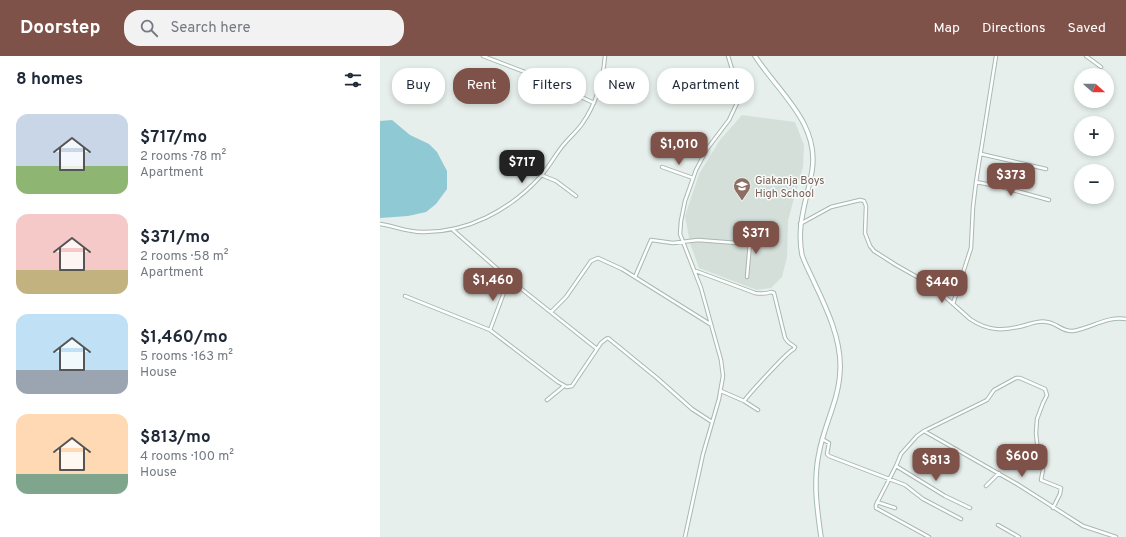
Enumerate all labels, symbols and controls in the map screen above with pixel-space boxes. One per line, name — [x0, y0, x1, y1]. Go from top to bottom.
search box — [124, 10, 404, 46]
text: Doorstep — [20, 16, 100, 40]
icon: search — [138, 17, 160, 39]
text: Search here — [170, 19, 251, 38]
text: Map — [934, 20, 960, 37]
text: Directions — [982, 20, 1046, 37]
text: Saved — [1068, 20, 1106, 37]
chip: Buy — [392, 68, 445, 104]
chip: Rent — [453, 68, 510, 104]
chip: Filters — [518, 68, 586, 104]
chip: New — [594, 68, 649, 104]
chip: Apartment — [657, 68, 754, 104]
north arrow — [1074, 68, 1114, 108]
map controls — [1074, 68, 1114, 204]
text: 8 homes — [16, 69, 83, 91]
icon: filters — [342, 69, 364, 91]
button: + — [1074, 116, 1114, 156]
text: $717/mo — [140, 127, 207, 149]
icon: home — [48, 130, 96, 178]
pin: $1,010 — [646, 132, 712, 166]
text: $1,010 — [660, 137, 698, 153]
text: 2 rooms · 78 m² — [140, 149, 226, 165]
pin: $717 — [498, 150, 546, 184]
text: $717 — [508, 155, 536, 171]
pin: $373 — [987, 163, 1035, 197]
button: − — [1074, 164, 1114, 204]
text: Apartment — [140, 165, 203, 181]
text: $373 — [996, 168, 1026, 184]
place label: Giakanja Boys High School — [755, 174, 825, 201]
school or university icon: Giakanja Boys High School — [732, 176, 752, 201]
pin: $371 — [732, 221, 780, 255]
text: $371 — [742, 226, 770, 242]
text: $371/mo — [140, 227, 210, 249]
icon: home — [48, 230, 96, 278]
text: 2 rooms · 58 m² — [140, 249, 228, 265]
text: Apartment — [140, 265, 203, 281]
pin: $1,460 — [460, 268, 526, 302]
pin: $440 — [918, 270, 966, 304]
text: $1,460 — [472, 273, 514, 289]
text: $440 — [925, 275, 959, 291]
text: $1,460/mo — [140, 327, 228, 349]
icon: home — [48, 330, 96, 378]
text: 5 rooms · 163 m² — [140, 349, 233, 365]
text: House — [140, 365, 177, 381]
text: $813/mo — [140, 427, 211, 449]
icon: home — [48, 430, 96, 478]
pin: $600 — [998, 444, 1046, 478]
pin: $813 — [912, 448, 960, 482]
text: 4 rooms · 100 m² — [140, 449, 234, 465]
text: $600 — [1006, 449, 1038, 465]
text: $813 — [922, 453, 951, 469]
text: House — [140, 465, 177, 481]

